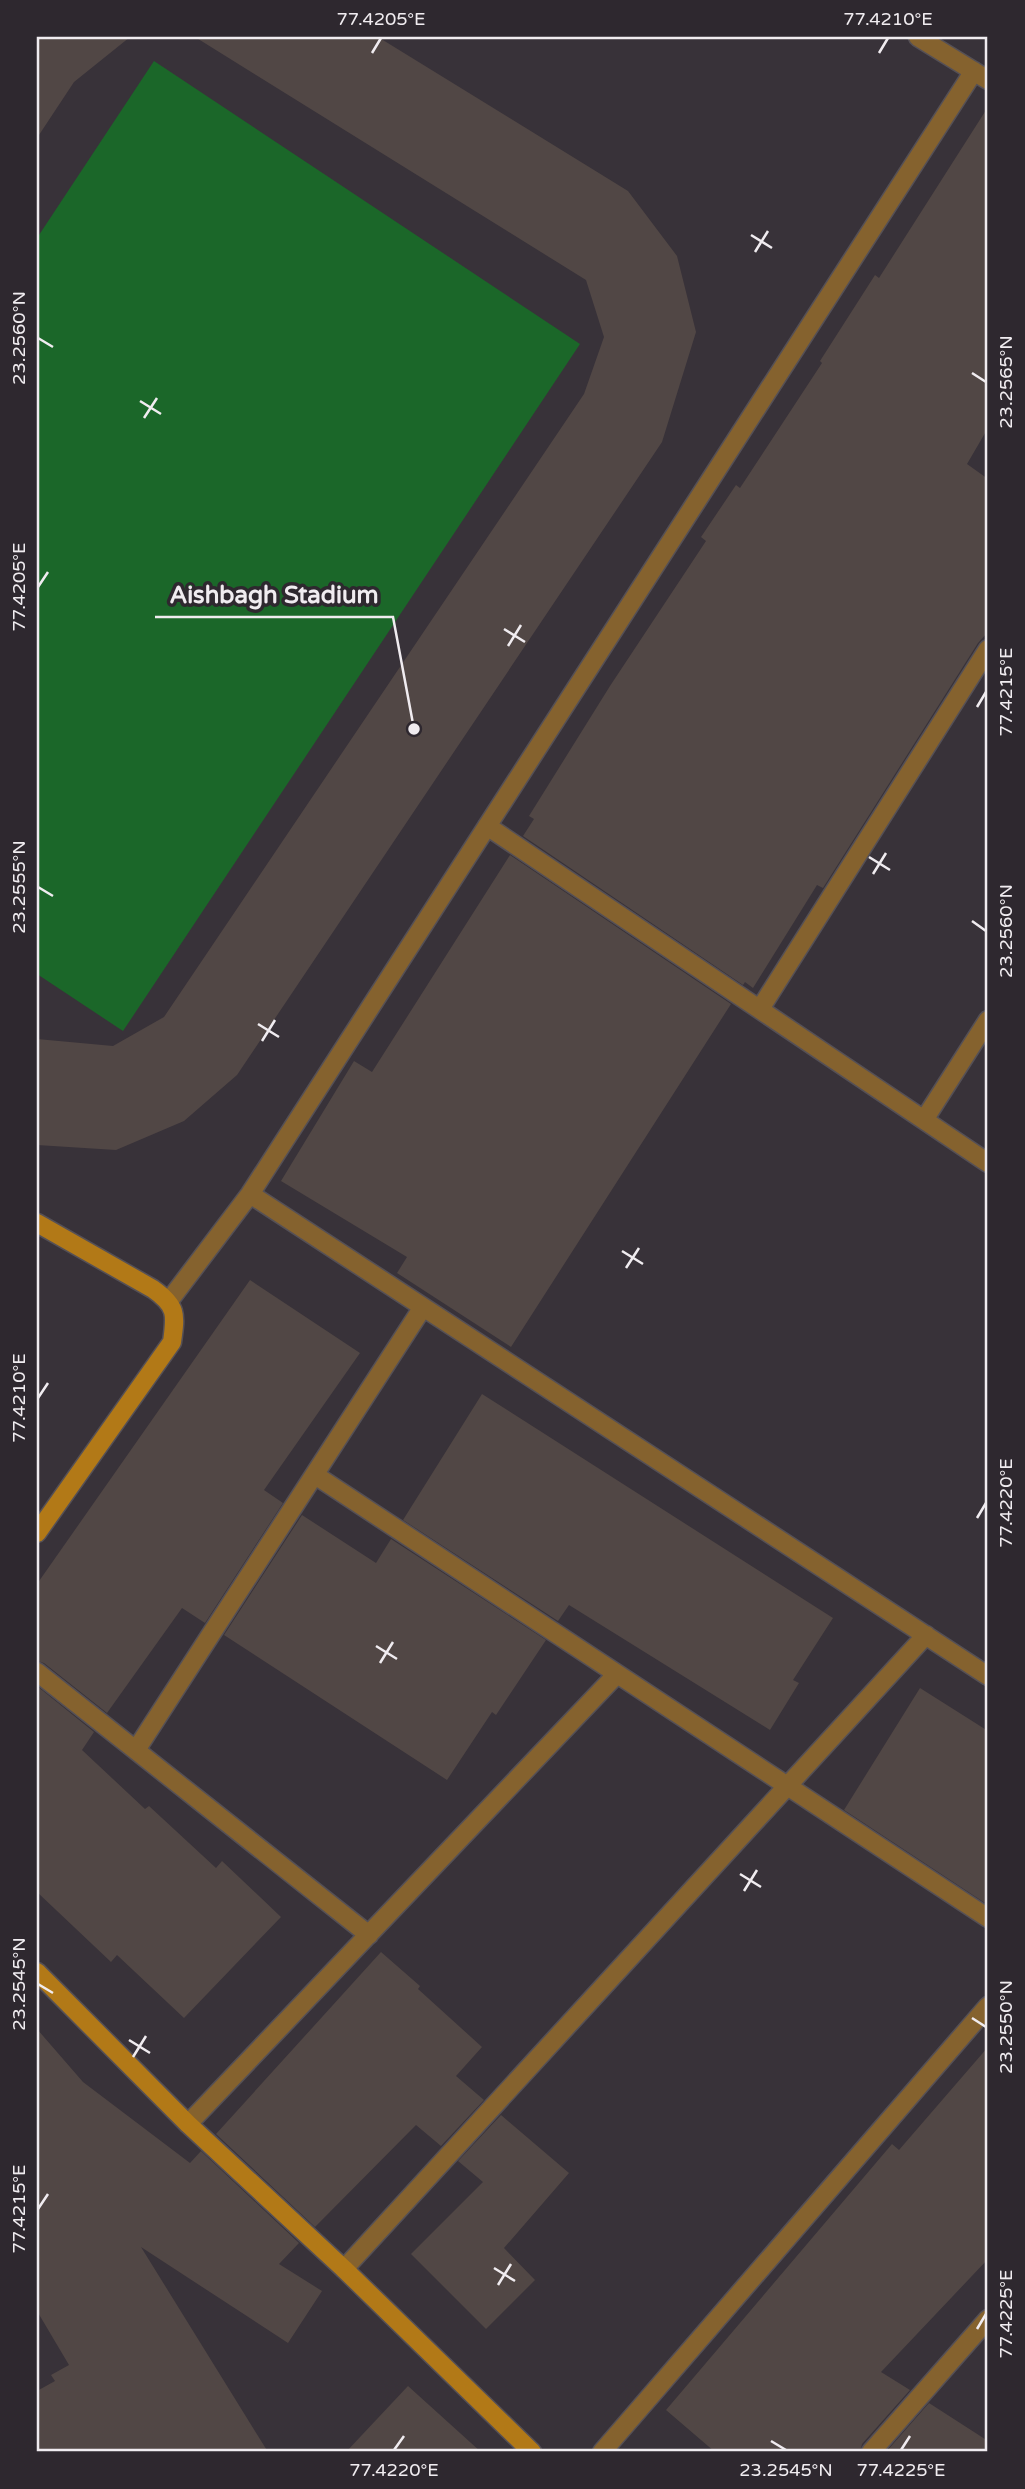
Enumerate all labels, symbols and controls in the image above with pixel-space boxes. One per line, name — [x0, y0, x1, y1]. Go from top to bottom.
text: 77.4205°E — [336, 8, 426, 30]
text: 77.4210°E — [843, 8, 933, 30]
text: 23.2560°N — [8, 291, 30, 385]
text: 23.2565°N — [995, 335, 1017, 429]
text: 77.4205°E — [8, 542, 30, 632]
callout: Aishbagh Stadium — [155, 572, 393, 617]
text: Aishbagh Stadium — [169, 581, 379, 610]
text: 77.4215°E — [995, 647, 1017, 737]
text: 23.2555°N — [8, 840, 30, 934]
text: 23.2560°N — [995, 884, 1017, 978]
text: 77.4210°E — [8, 1353, 30, 1443]
text: 77.4220°E — [995, 1458, 1017, 1548]
text: 23.2545°N — [8, 1937, 30, 2031]
text: 23.2550°N — [995, 1980, 1017, 2074]
text: 77.4215°E — [8, 2164, 30, 2254]
text: 77.4225°E — [995, 2269, 1017, 2359]
text: 77.4220°E — [349, 2459, 439, 2481]
text: 23.2545°N — [739, 2459, 833, 2481]
text: 77.4225°E — [856, 2459, 946, 2481]

